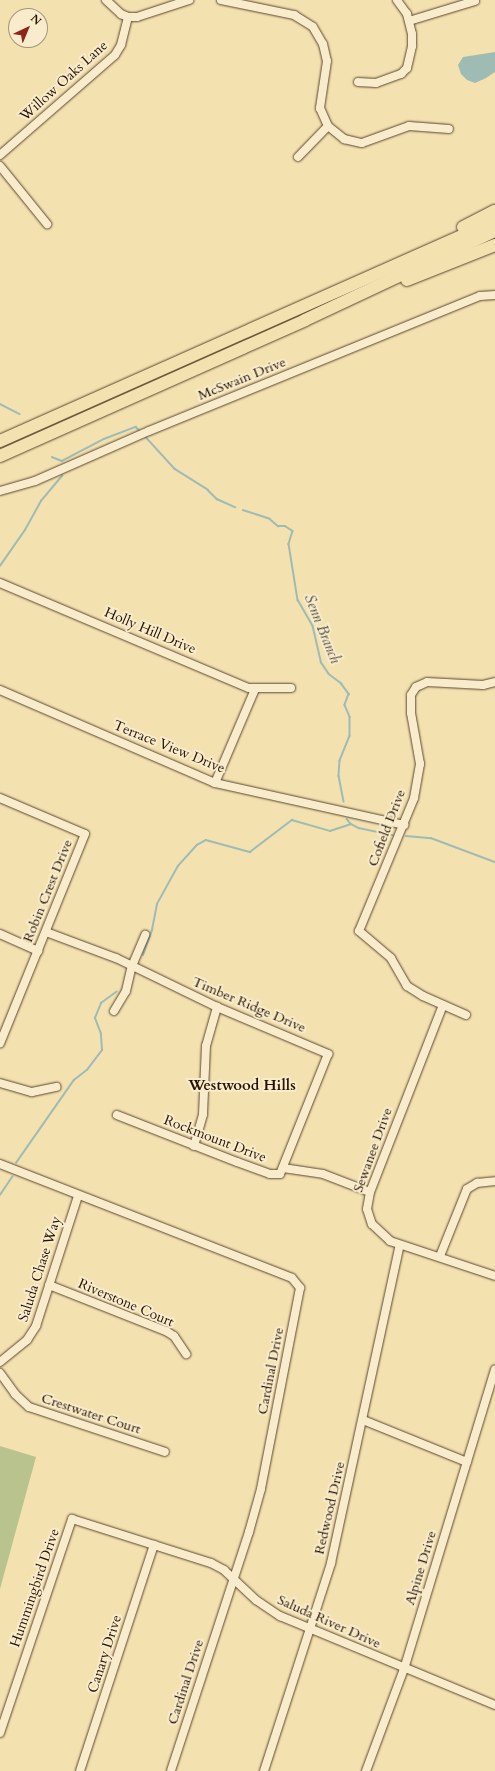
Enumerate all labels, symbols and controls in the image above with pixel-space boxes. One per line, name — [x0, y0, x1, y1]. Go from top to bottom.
north arrow — [8, 8, 48, 48]
text: N — [27, 11, 45, 28]
street label: Willow Oaks Lane — [17, 37, 111, 125]
street label: McSwain Drive — [196, 354, 288, 404]
water label: Senn Branch — [300, 592, 344, 666]
street label: Holly Hill Drive — [102, 604, 198, 658]
street label: Terrace View Drive — [111, 717, 227, 777]
street label: Cofield Drive — [365, 787, 409, 869]
street label: Robin Crest Drive — [20, 837, 76, 945]
street label: Timber Ridge Drive — [190, 973, 308, 1037]
district label: Westwood Hills — [188, 1077, 296, 1095]
street label: Sewanee Drive — [350, 1105, 396, 1195]
street label: Rockmount Drive — [161, 1112, 269, 1166]
street label: Saluda Chase Way — [15, 1214, 65, 1324]
street label: Riverstone Court — [76, 1275, 176, 1331]
street label: Cardinal Drive — [254, 1326, 288, 1416]
street label: Crestwater Court — [39, 1390, 143, 1438]
street label: Redwood Drive — [311, 1460, 349, 1556]
street label: Hummingbird Drive — [7, 1526, 63, 1650]
street label: Alpine Drive — [402, 1529, 440, 1607]
street label: Saluda River Drive — [275, 1592, 383, 1652]
street label: Canary Drive — [85, 1613, 125, 1695]
street label: Cardinal Drive — [164, 1637, 208, 1727]

